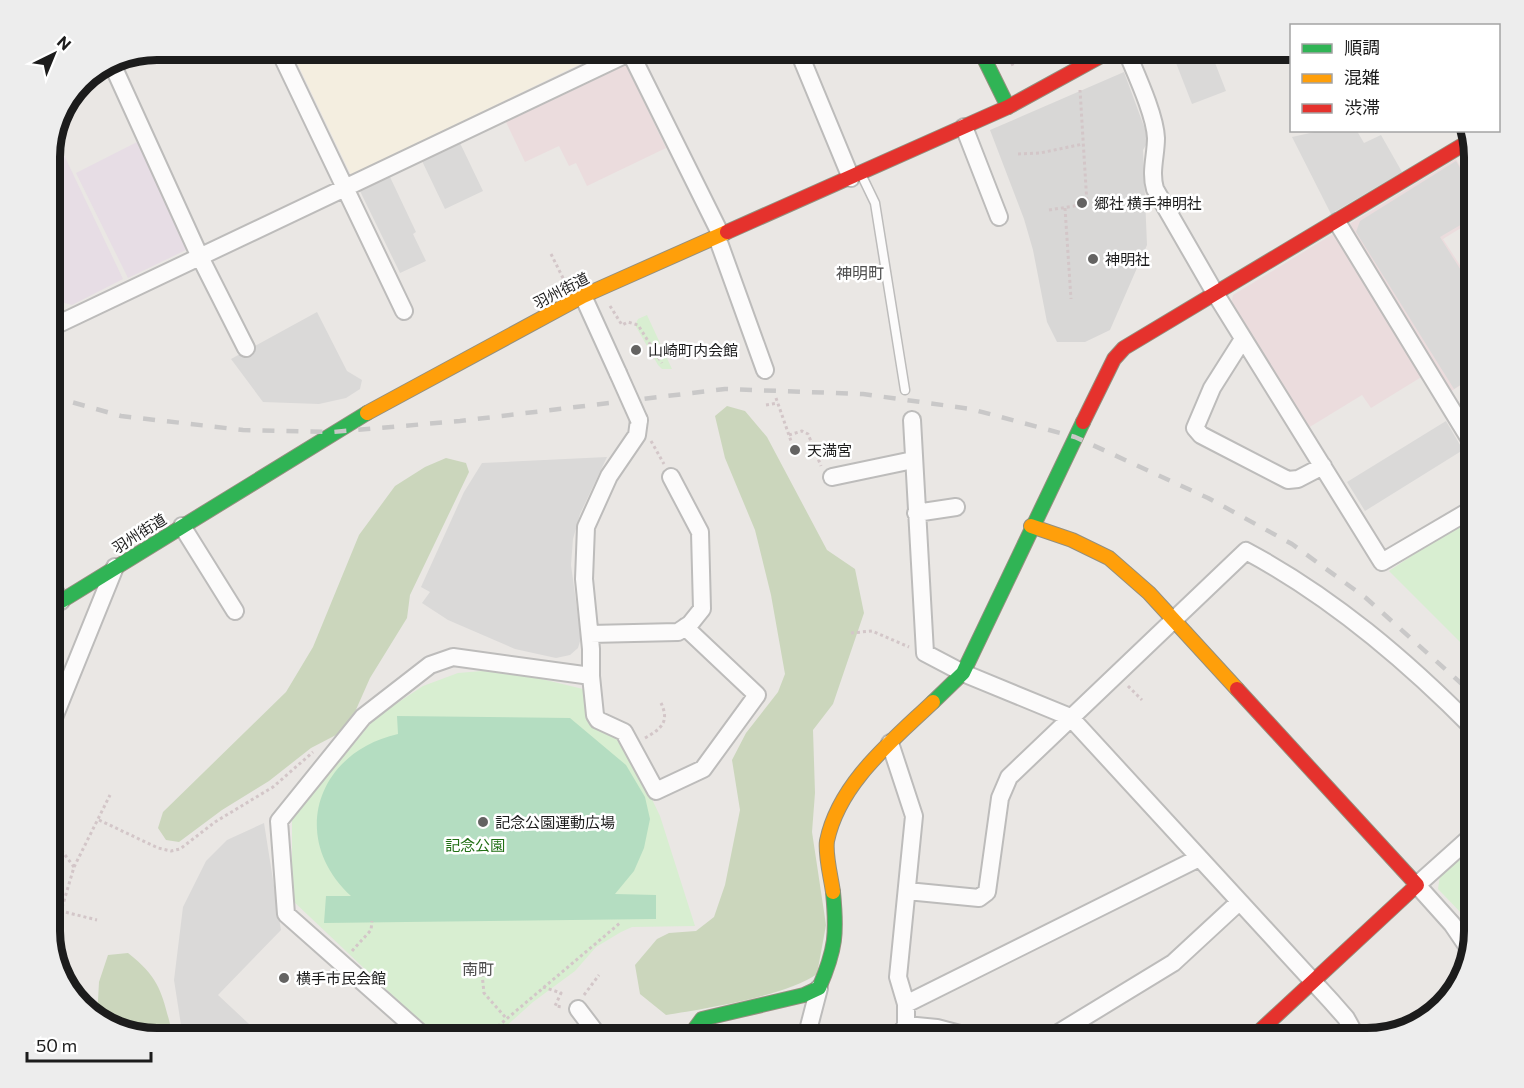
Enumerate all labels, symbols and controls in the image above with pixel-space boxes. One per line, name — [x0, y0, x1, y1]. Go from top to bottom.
north arrow — [24, 24, 84, 84]
legend — [1290, 24, 1500, 132]
text: N — [54, 32, 75, 54]
text: 順調 — [1344, 36, 1380, 58]
text: 混雑 — [1344, 66, 1380, 88]
text: 渋滞 — [1344, 96, 1380, 118]
place label: 郷社 横手神明社 — [1094, 194, 1202, 212]
marker: 郷社 横手神明社 — [1075, 196, 1089, 210]
place label: 神明社 — [1105, 250, 1150, 268]
marker: 神明社 — [1086, 252, 1100, 266]
district label: 神明町 — [836, 263, 884, 282]
street label: 羽州街道 — [530, 268, 592, 312]
place label: 山崎町内会館 — [648, 341, 738, 359]
marker: 山崎町内会館 — [629, 343, 643, 357]
place label: 天満宮 — [807, 441, 852, 459]
marker: 天満宮 — [788, 443, 802, 457]
street label: 羽州街道 — [109, 509, 169, 557]
place label: 記念公園運動広場 — [495, 813, 615, 831]
marker: 記念公園運動広場 — [476, 815, 490, 829]
park label: 記念公園 — [445, 836, 505, 854]
district label: 南町 — [462, 959, 494, 978]
place label: 横手市民会館 — [296, 969, 386, 987]
marker: 横手市民会館 — [277, 971, 291, 985]
scale bar — [27, 1025, 152, 1063]
text: 50 m — [36, 1034, 77, 1056]

